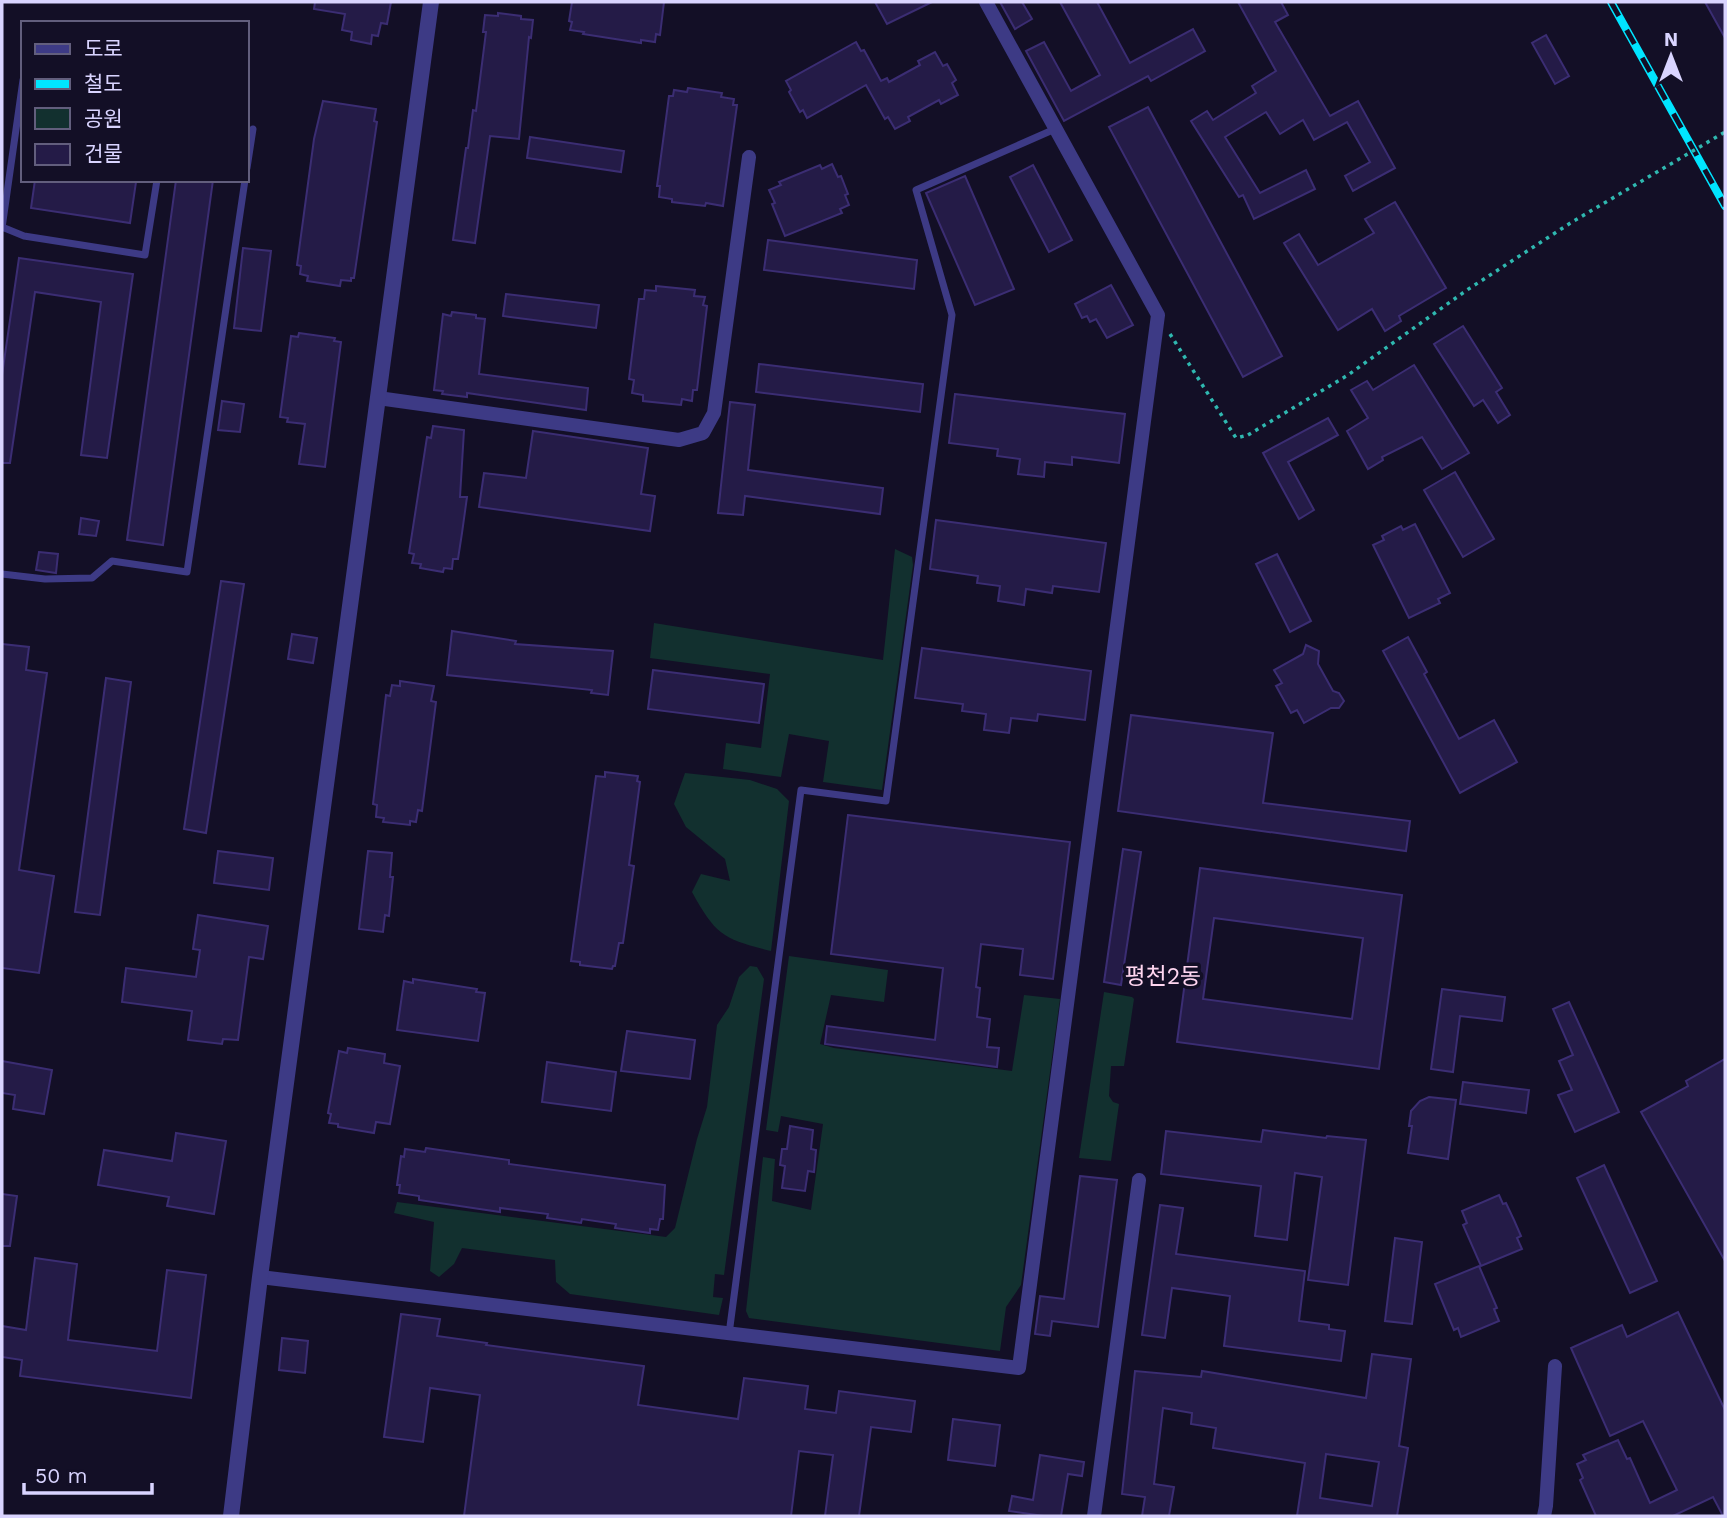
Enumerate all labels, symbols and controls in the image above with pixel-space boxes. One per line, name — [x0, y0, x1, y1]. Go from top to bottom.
legend — [21, 21, 248, 182]
north arrow — [1636, 21, 1706, 91]
text: N — [1664, 28, 1678, 51]
text: 도로 — [84, 36, 123, 61]
text: 철도 — [84, 71, 123, 96]
text: 공원 — [84, 106, 123, 131]
text: 건물 — [84, 141, 123, 166]
district label: 평천2동 — [1125, 963, 1201, 990]
scale bar — [24, 1452, 152, 1496]
text: 50 m — [35, 1463, 87, 1488]

